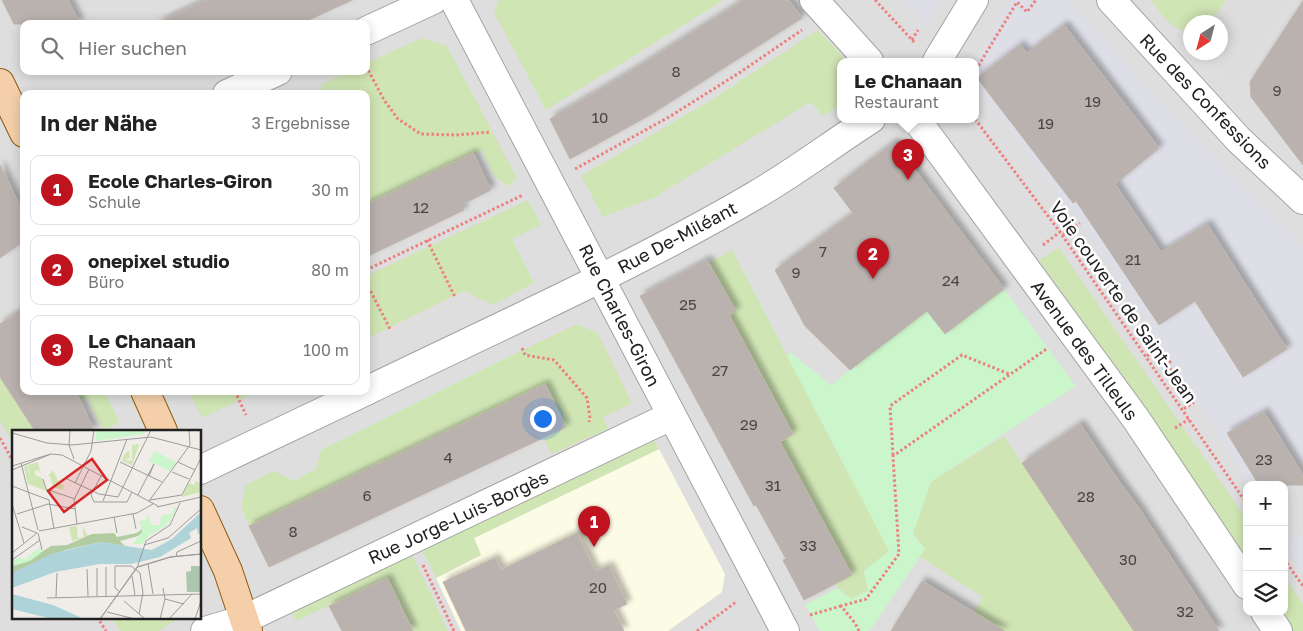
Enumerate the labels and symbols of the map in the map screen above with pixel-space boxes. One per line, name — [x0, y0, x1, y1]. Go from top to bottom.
north arrow — [1183, 15, 1228, 60]
street label: Rue des Confessions — [1136, 29, 1276, 173]
house number: 8 — [671, 62, 681, 80]
house number: 9 — [1272, 81, 1282, 99]
house number: 19 — [1085, 92, 1101, 110]
house number: 10 — [592, 108, 608, 126]
house number: 19 — [1038, 114, 1054, 132]
pin: 3 — [892, 139, 924, 180]
street label: Rue De-Miléant — [613, 196, 741, 278]
street label: Voie couverte de Saint-Jean — [1046, 197, 1202, 407]
house number: 12 — [413, 198, 429, 216]
pin: 2 — [857, 238, 889, 279]
street label: Rue Charles-Giron — [575, 240, 665, 390]
house number: 7 — [819, 242, 827, 260]
house number: 21 — [1125, 250, 1141, 268]
house number: 9 — [791, 263, 801, 281]
house number: 24 — [942, 271, 960, 289]
street label: Avenue des Tilleuls — [1027, 276, 1143, 424]
house number: 25 — [679, 295, 697, 313]
house number: 27 — [712, 361, 728, 379]
your location — [530, 406, 556, 432]
house number: 29 — [740, 415, 758, 433]
inset map — [12, 430, 201, 618]
house number: 4 — [443, 448, 453, 466]
house number: 23 — [1255, 450, 1273, 468]
street label: Rue Jorge-Luis-Borgès — [364, 466, 552, 568]
house number: 31 — [765, 476, 781, 494]
house number: 6 — [362, 486, 372, 504]
house number: 28 — [1077, 487, 1095, 505]
pin: 1 — [578, 506, 610, 547]
house number: 8 — [288, 522, 298, 540]
house number: 33 — [799, 536, 817, 554]
house number: 30 — [1119, 550, 1137, 568]
house number: 20 — [589, 578, 607, 596]
house number: 32 — [1176, 602, 1194, 620]

